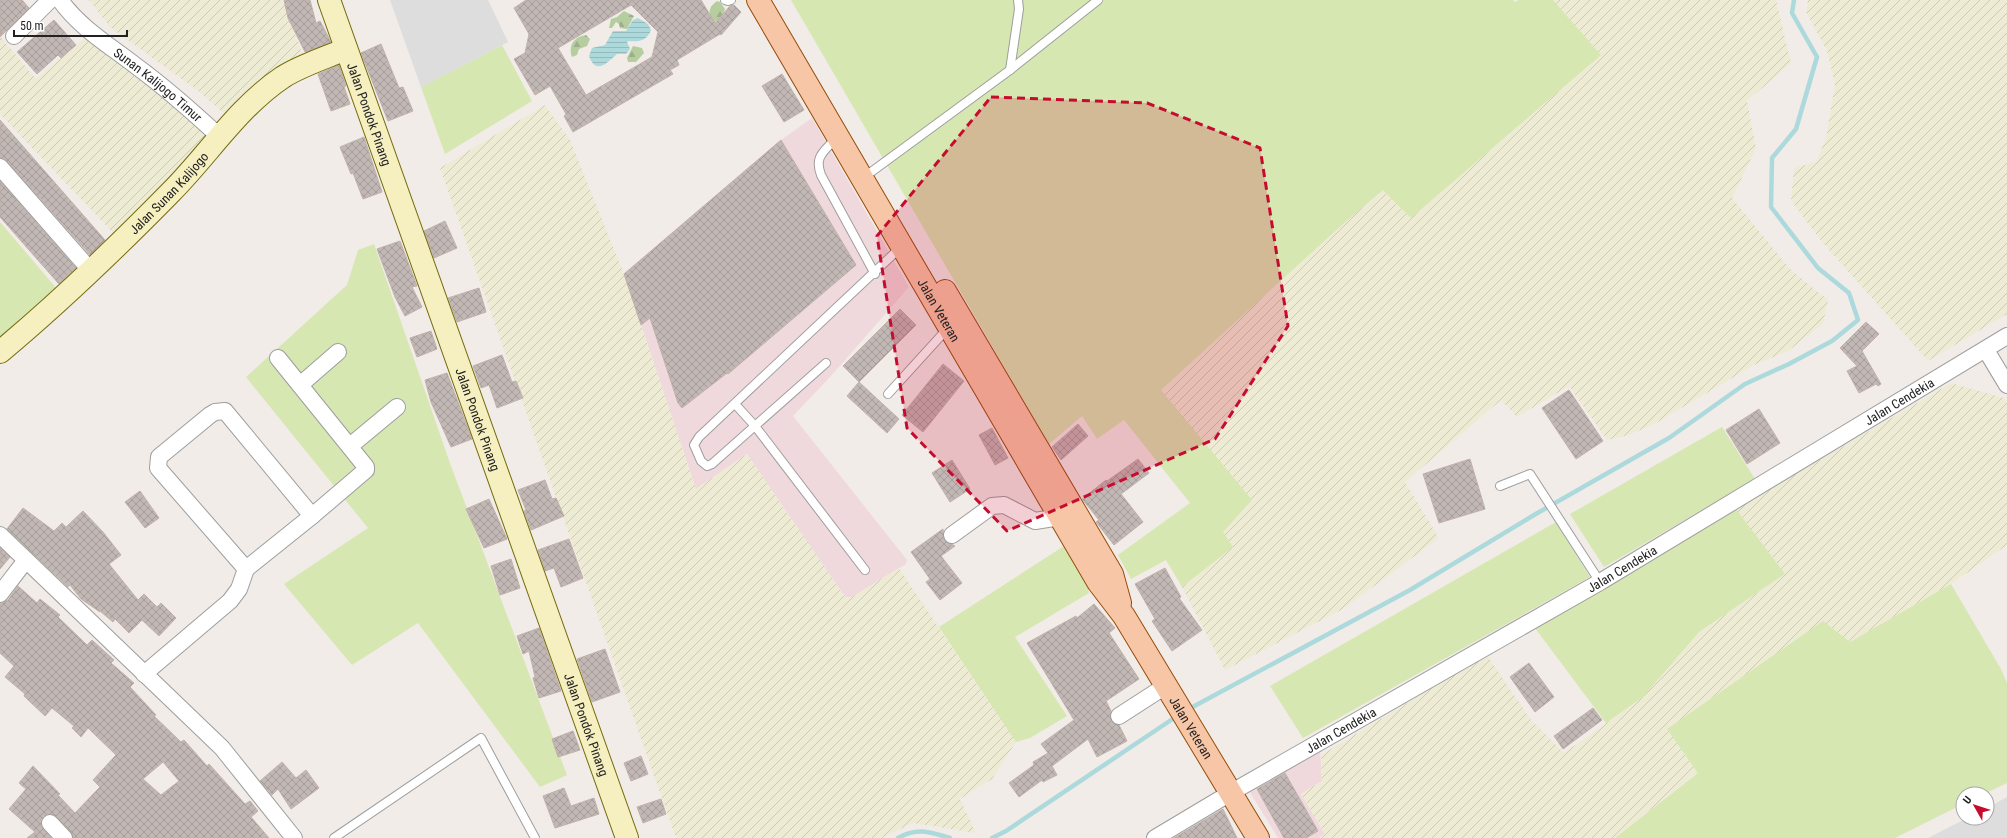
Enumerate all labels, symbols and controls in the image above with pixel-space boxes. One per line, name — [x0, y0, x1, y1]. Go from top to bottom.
scale bar — [14, 12, 127, 38]
text: 50 m — [20, 19, 44, 33]
street label: Sunan Kalijogo Timur — [111, 45, 205, 125]
street label: Jalan Pondok Pinang — [344, 60, 395, 168]
street label: Jalan Sunan Kalijogo — [126, 149, 211, 237]
street label: Jalan Veteran — [915, 276, 963, 344]
street label: Jalan Pondok Pinang — [453, 366, 503, 473]
street label: Jalan Cendekia — [1862, 374, 1937, 428]
street label: Jalan Cendekia — [1584, 542, 1659, 595]
street label: Jalan Pondok Pinang — [561, 671, 612, 778]
street label: Jalan Veteran — [1167, 693, 1216, 761]
street label: Jalan Cendekia — [1303, 704, 1379, 756]
north arrow — [1955, 786, 1995, 826]
text: U — [1961, 793, 1975, 807]

